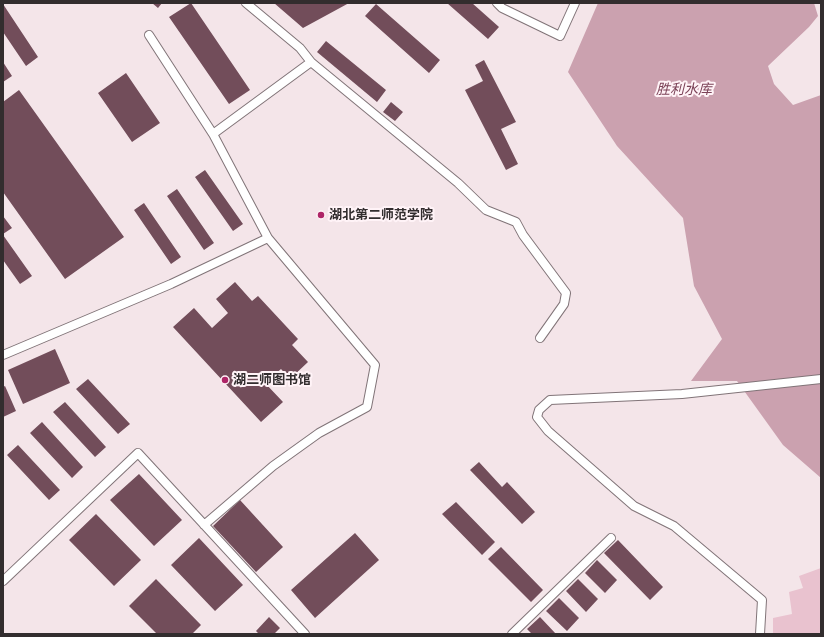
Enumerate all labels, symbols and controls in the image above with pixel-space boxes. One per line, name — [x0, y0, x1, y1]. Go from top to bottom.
water label: 胜利水库 — [656, 82, 712, 98]
place label: 湖北第二师范学院 — [329, 207, 433, 223]
marker: 湖北第二师范学院 — [316, 210, 326, 220]
place label: 湖二师图书馆 — [233, 372, 311, 388]
marker: 湖二师图书馆 — [220, 375, 230, 385]

